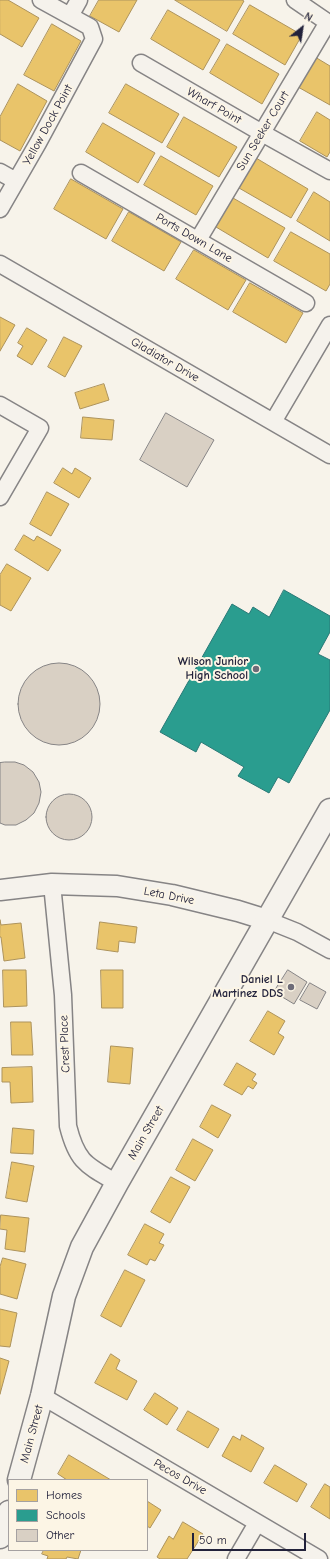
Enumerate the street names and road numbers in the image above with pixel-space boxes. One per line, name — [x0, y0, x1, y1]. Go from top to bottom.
street label: Yellow Dock Point — [20, 82, 76, 168]
street label: Wharf Point — [184, 85, 244, 127]
street label: Sun Seeker Court — [234, 89, 292, 173]
street label: Ports Down Lane — [153, 210, 235, 266]
street label: Gladiator Drive — [128, 335, 202, 385]
street label: Leta Drive — [143, 884, 195, 908]
street label: Crest Place — [57, 1015, 73, 1073]
street label: Main Street — [125, 1104, 167, 1162]
street label: Main Street — [17, 1403, 47, 1465]
street label: Pecos Drive — [151, 1456, 209, 1498]

